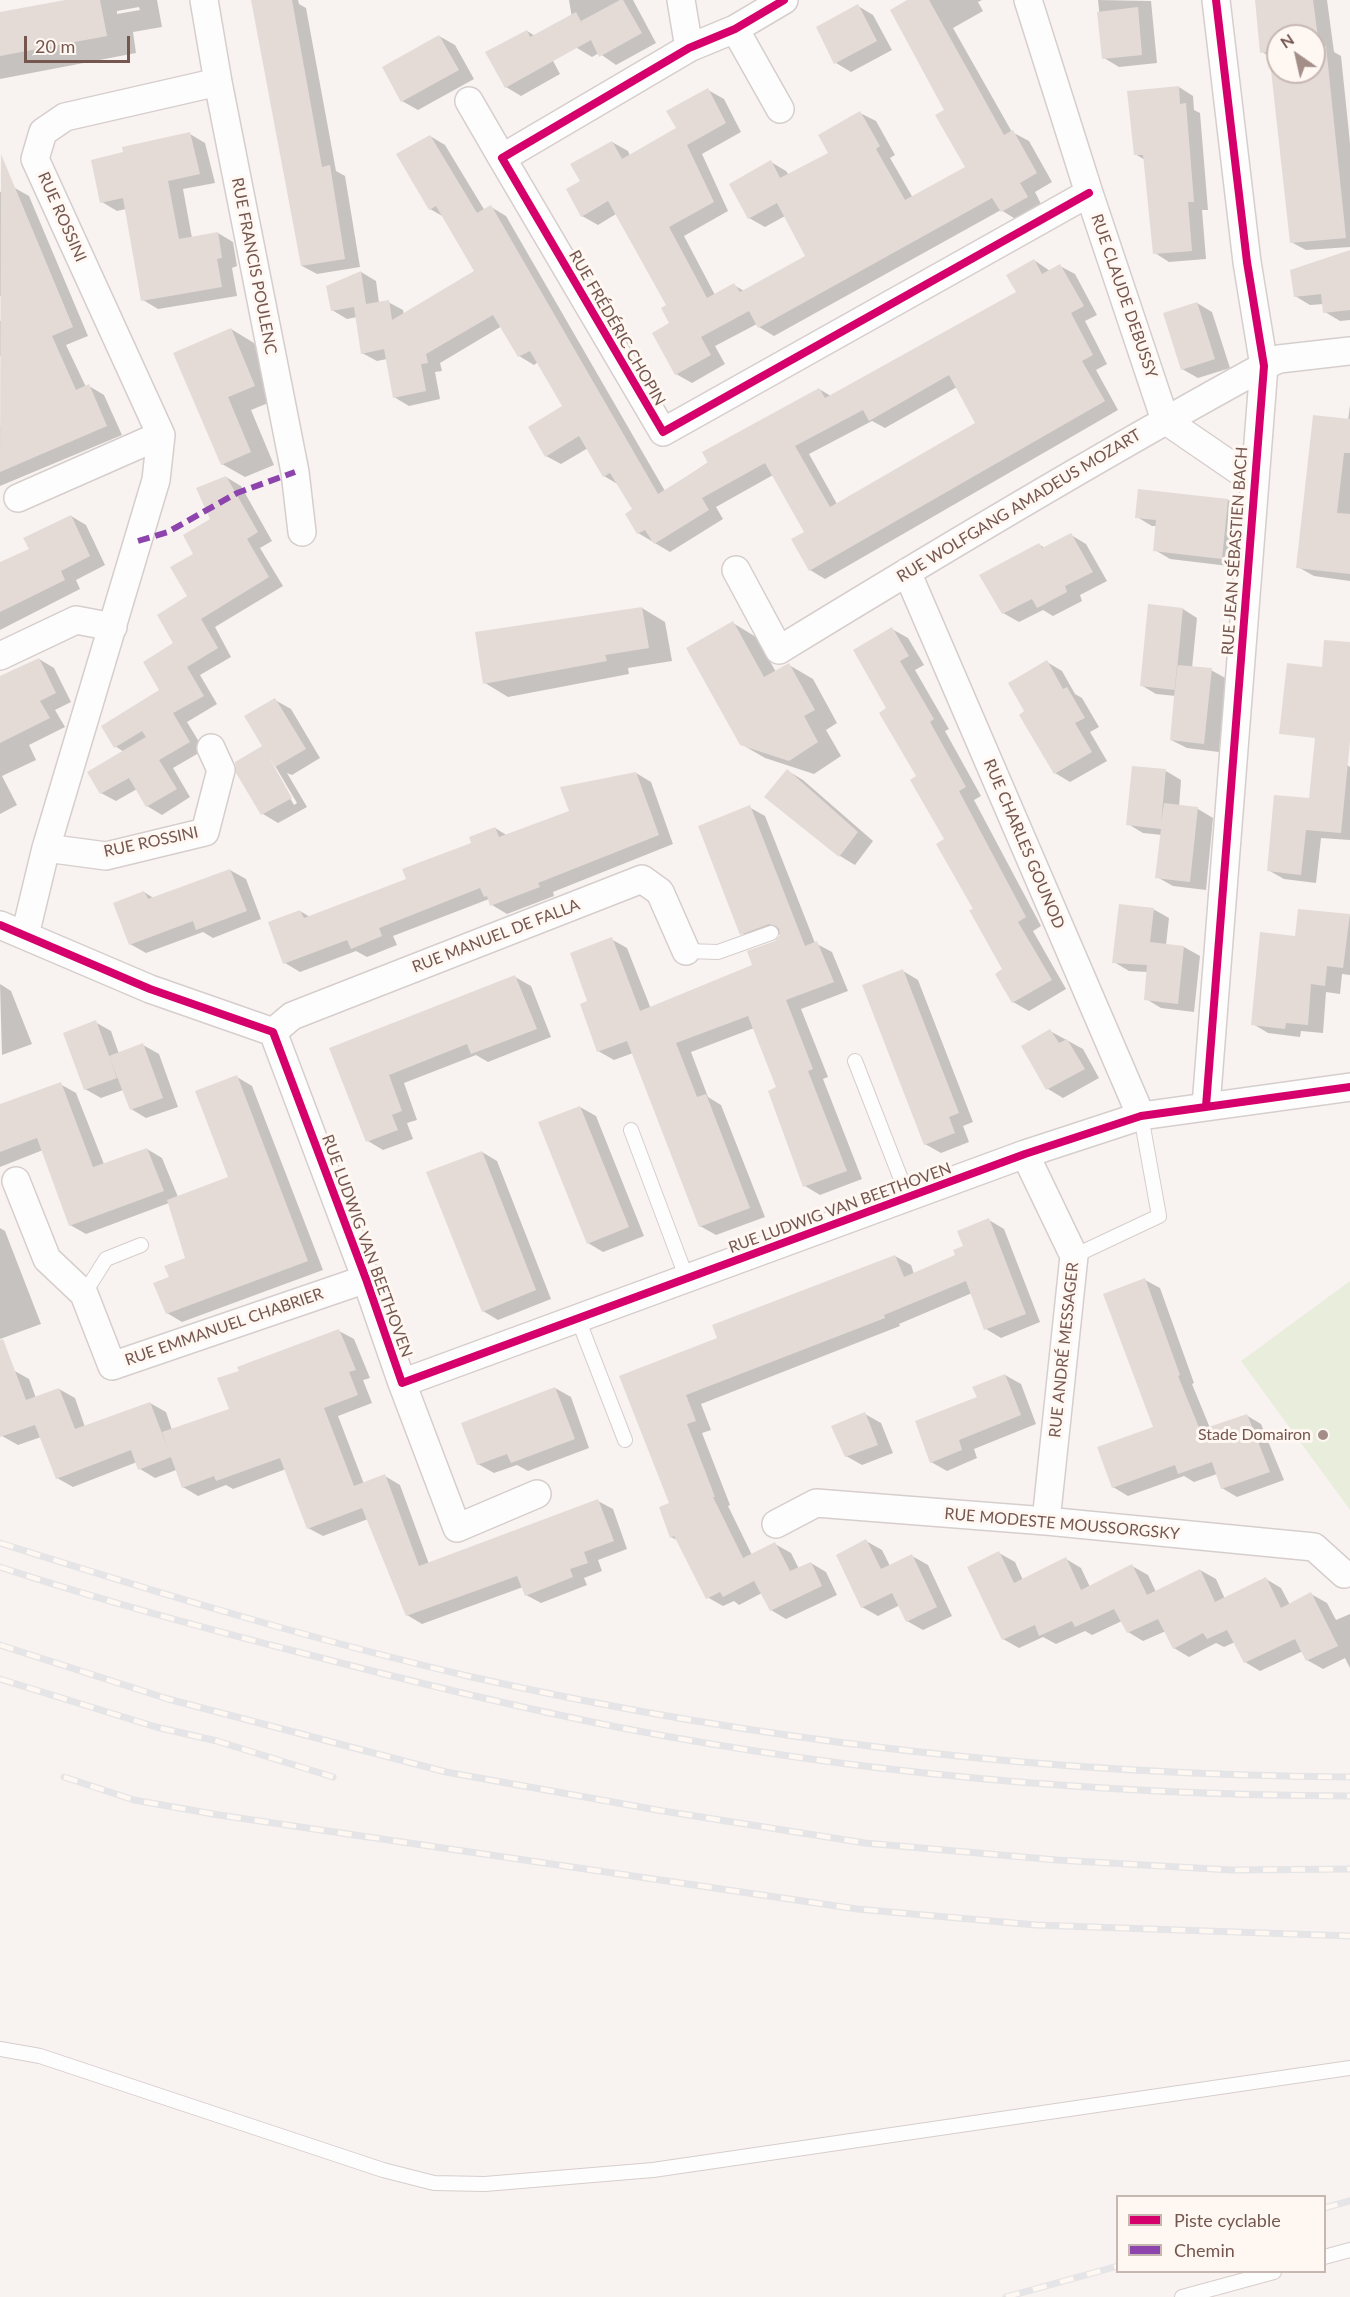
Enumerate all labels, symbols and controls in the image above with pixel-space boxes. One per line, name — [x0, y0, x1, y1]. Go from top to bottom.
scale bar — [27, 24, 134, 62]
north arrow — [1266, 24, 1326, 84]
text: N — [1276, 29, 1297, 52]
text: 20 m — [35, 35, 75, 57]
street label: RUE ROSSINI — [34, 169, 90, 265]
street label: RUE FRANCIS POULENC — [227, 176, 281, 356]
street label: RUE CLAUDE DEBUSSY — [1087, 211, 1161, 381]
street label: RUE FRÉDÉRIC CHOPIN — [565, 247, 669, 409]
street label: RUE WOLFGANG AMADEUS MOZART — [893, 425, 1145, 587]
street label: RUE JEAN SÉBASTIEN BACH — [1218, 446, 1252, 656]
street label: RUE CHARLES GOUNOD — [980, 756, 1068, 932]
street label: RUE ROSSINI — [102, 823, 200, 861]
street label: RUE MANUEL DE FALLA — [409, 895, 583, 977]
street label: RUE LUDWIG VAN BEETHOVEN — [318, 1132, 416, 1360]
street label: RUE LUDWIG VAN BEETHOVEN — [726, 1159, 954, 1257]
street label: RUE ANDRÉ MESSAGER — [1045, 1261, 1083, 1439]
street label: RUE EMMANUEL CHABRIER — [122, 1284, 326, 1370]
place label: Stade Domairon — [1198, 1425, 1311, 1445]
marker: Stade Domairon — [1316, 1428, 1330, 1442]
street label: RUE MODESTE MOUSSORGSKY — [944, 1504, 1180, 1544]
legend — [1116, 2195, 1326, 2273]
text: Piste cyclable — [1174, 2209, 1281, 2231]
text: Chemin — [1174, 2239, 1235, 2261]

